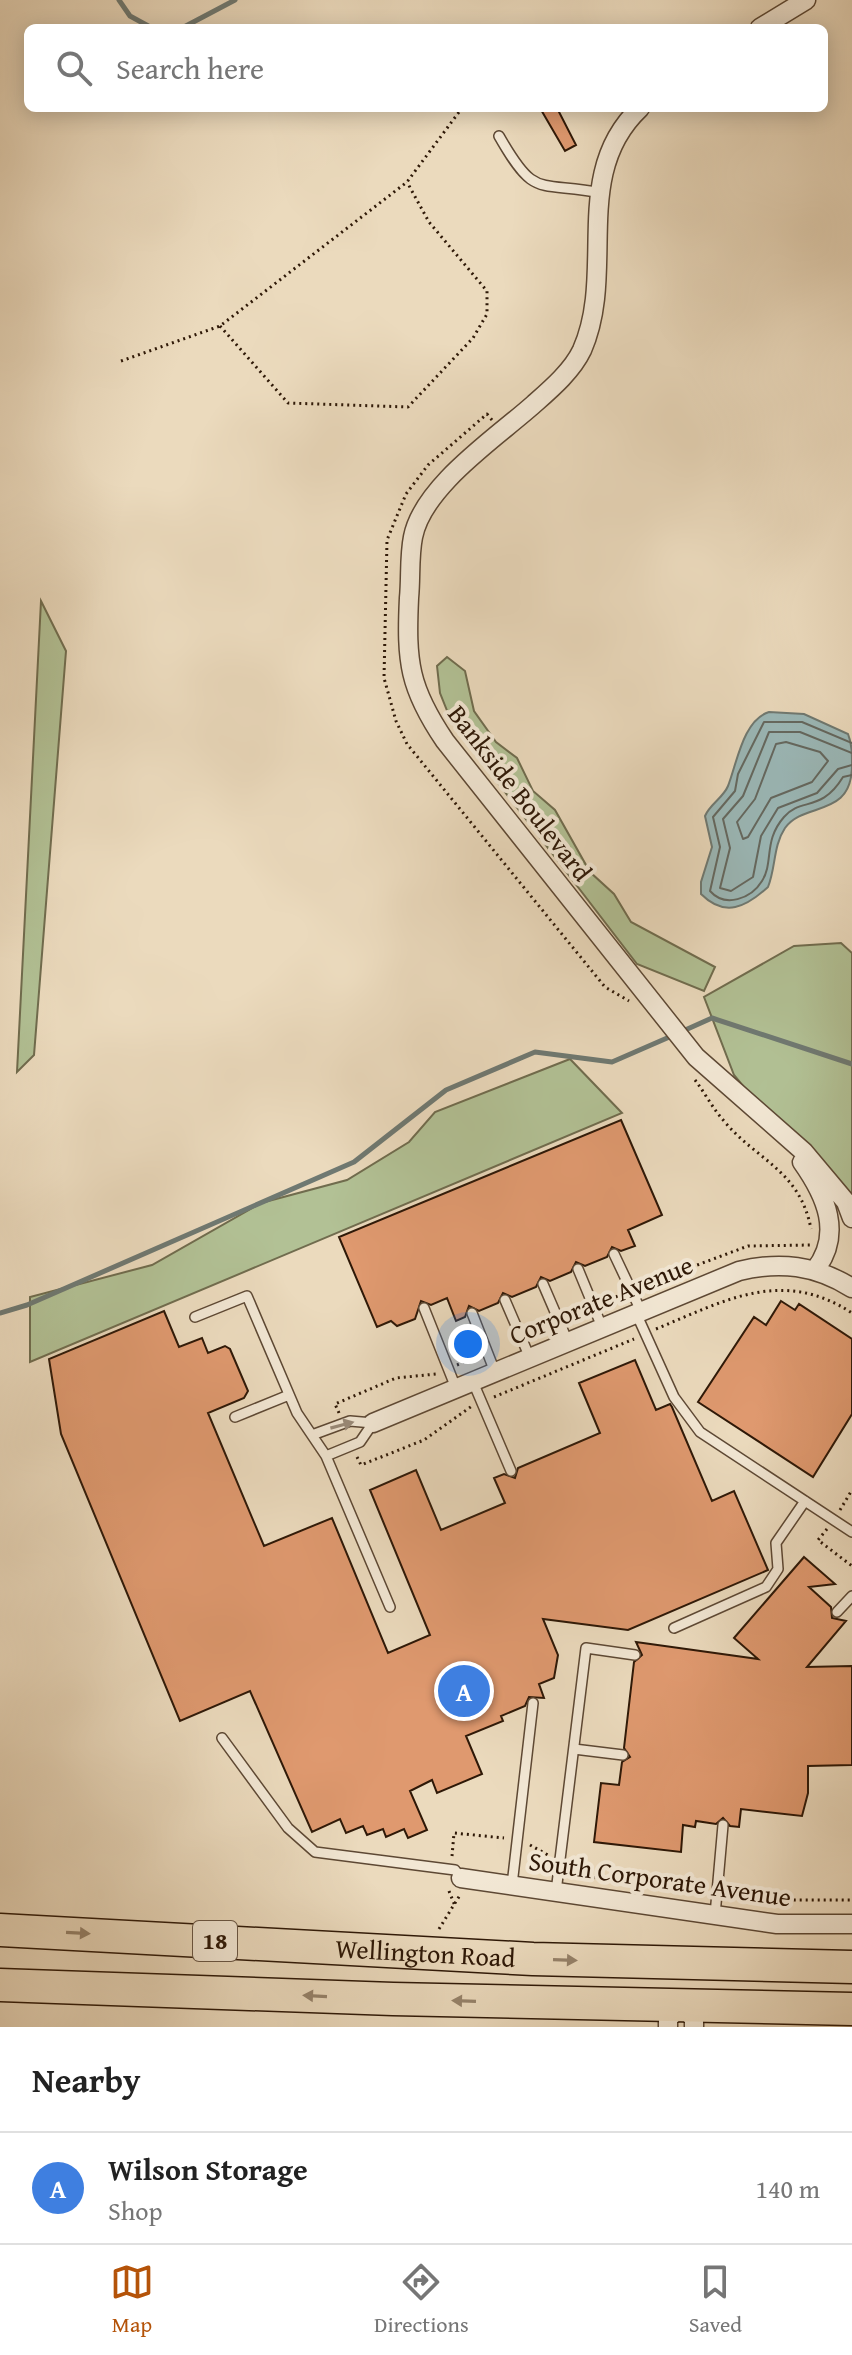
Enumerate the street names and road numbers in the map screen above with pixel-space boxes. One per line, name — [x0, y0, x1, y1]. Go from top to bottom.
street label: Bankside Boulevard — [439, 696, 602, 889]
street label: Corporate Avenue — [503, 1245, 699, 1354]
street label: South Corporate Avenue — [526, 1841, 794, 1916]
road number: 18 — [193, 1921, 237, 1961]
street label: Wellington Road — [334, 1928, 516, 1977]

